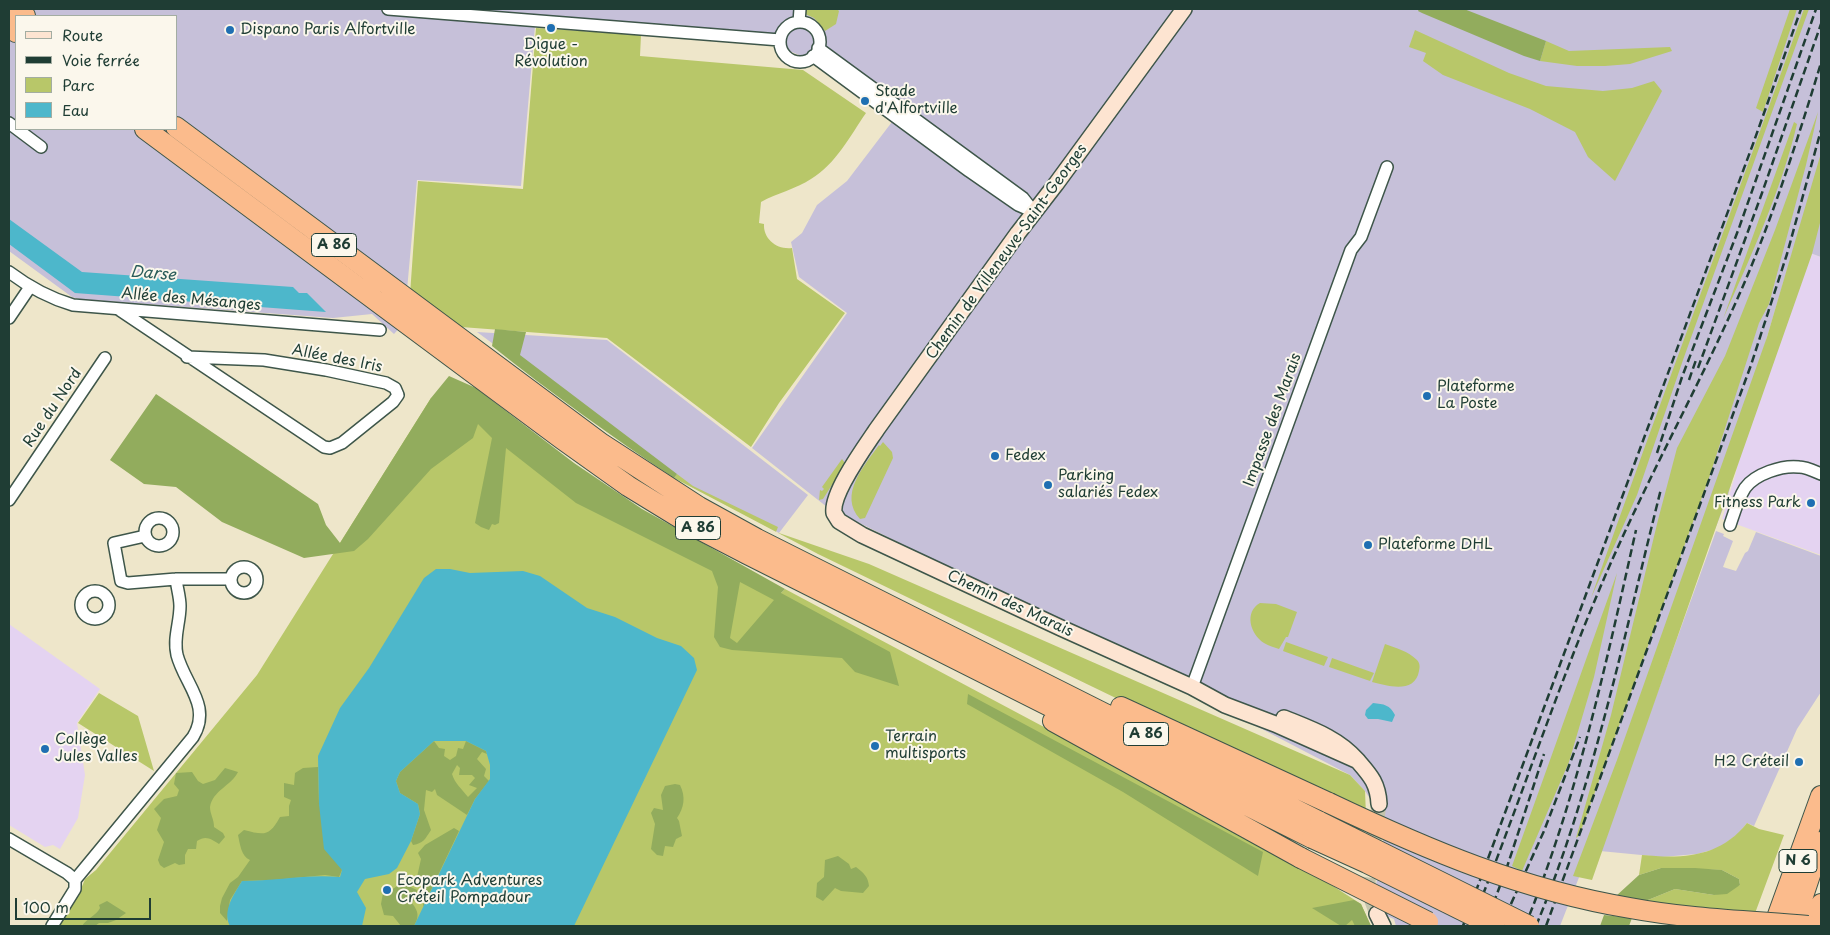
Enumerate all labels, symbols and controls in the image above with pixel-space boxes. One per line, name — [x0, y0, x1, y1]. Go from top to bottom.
legend — [15, 15, 178, 130]
place label: Dispano Paris Alfortville — [240, 21, 415, 39]
marker: Digue - Révolution — [545, 22, 557, 34]
text: Route — [62, 23, 103, 46]
marker: Dispano Paris Alfortville — [224, 24, 236, 36]
place label: Digue - Révolution — [514, 36, 588, 71]
text: Voie ferrée — [62, 48, 140, 71]
text: Parc — [62, 73, 95, 96]
place label: Stade d'Alfortville — [875, 83, 958, 118]
marker: Stade d'Alfortville — [859, 95, 871, 107]
text: Eau — [62, 98, 89, 121]
street label: Chemin de Villeneuve-Saint-Georges — [923, 141, 1091, 363]
road number: A 86 — [312, 234, 356, 256]
water label: Darse — [130, 262, 176, 286]
street label: Allée des Mésanges — [120, 285, 262, 315]
street label: Allée des Iris — [290, 341, 384, 377]
street label: Impasse des Marais — [1240, 351, 1306, 489]
street label: Rue du Nord — [20, 365, 86, 451]
place label: Plateforme La Poste — [1437, 378, 1515, 413]
marker: Plateforme La Poste — [1421, 390, 1433, 402]
place label: Fedex — [1005, 447, 1046, 465]
marker: Fedex — [989, 450, 1001, 462]
place label: Parking salariés Fedex — [1058, 467, 1158, 502]
marker: Parking salariés Fedex — [1042, 479, 1054, 491]
place label: Fitness Park — [1714, 494, 1801, 512]
marker: Fitness Park — [1805, 497, 1817, 509]
road number: A 86 — [676, 516, 720, 540]
place label: Plateforme DHL — [1378, 536, 1493, 554]
marker: Plateforme DHL — [1362, 539, 1374, 551]
street label: Chemin des Marais — [944, 567, 1076, 641]
road number: A 86 — [1124, 722, 1168, 746]
place label: Terrain multisports — [885, 728, 966, 763]
place label: Collège Jules Valles — [55, 731, 138, 766]
marker: Terrain multisports — [869, 740, 881, 752]
marker: Collège Jules Valles — [39, 743, 51, 755]
place label: H2 Créteil — [1714, 753, 1789, 771]
marker: H2 Créteil — [1793, 756, 1805, 768]
road number: N 6 — [1779, 849, 1817, 872]
place label: Ecopark Adventures Créteil Pompadour — [397, 872, 542, 907]
marker: Ecopark Adventures Créteil Pompadour — [381, 884, 393, 896]
scale bar — [18, 888, 154, 920]
text: 100 m — [23, 895, 69, 918]

